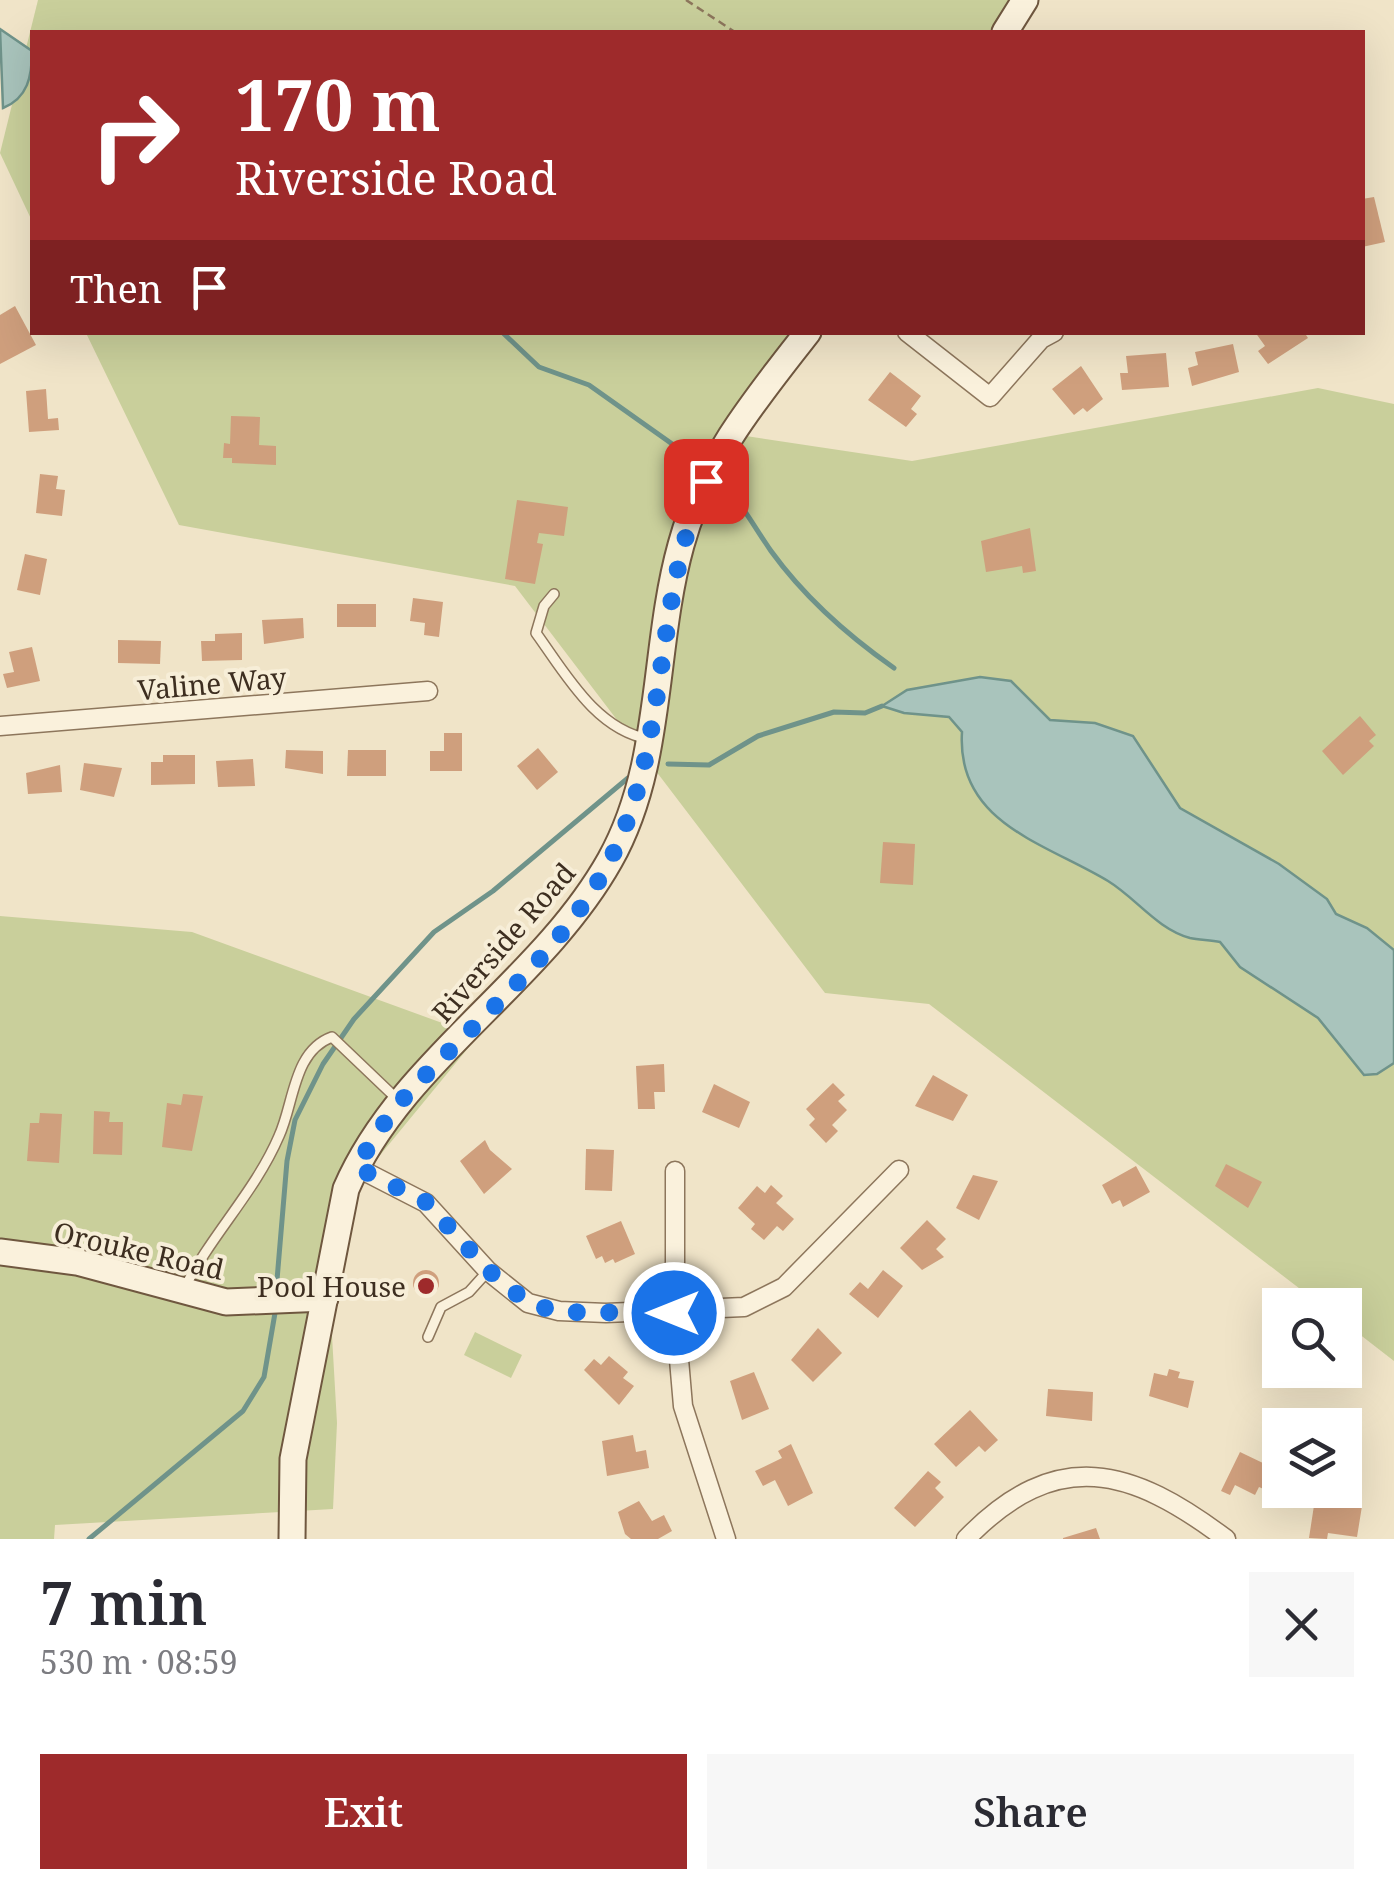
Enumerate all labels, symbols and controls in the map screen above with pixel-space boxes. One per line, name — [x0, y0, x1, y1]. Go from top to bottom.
text: 170 m — [235, 56, 441, 152]
icon: right — [70, 70, 200, 200]
text: Riverside Road — [235, 147, 557, 208]
icon: arrive — [182, 260, 237, 315]
text: Then — [70, 262, 162, 314]
pin — [664, 439, 749, 524]
icon: arrive — [679, 454, 734, 509]
street label: Valine Way — [136, 658, 288, 708]
street label: Riverside Road — [423, 854, 583, 1030]
street label: Orouke Road — [50, 1212, 228, 1288]
position arrow — [622, 1261, 726, 1365]
place label: Pool House — [257, 1267, 406, 1305]
marker: Pool House — [415, 1275, 437, 1297]
map controls — [1262, 1288, 1362, 1508]
button: search — [1262, 1288, 1362, 1388]
button: layers — [1262, 1408, 1362, 1508]
text: 7 min — [40, 1561, 208, 1643]
button: close — [1249, 1572, 1354, 1677]
text: 530 m · 08:59 — [40, 1640, 238, 1683]
button: Exit — [40, 1754, 687, 1869]
button: Share — [707, 1754, 1354, 1869]

